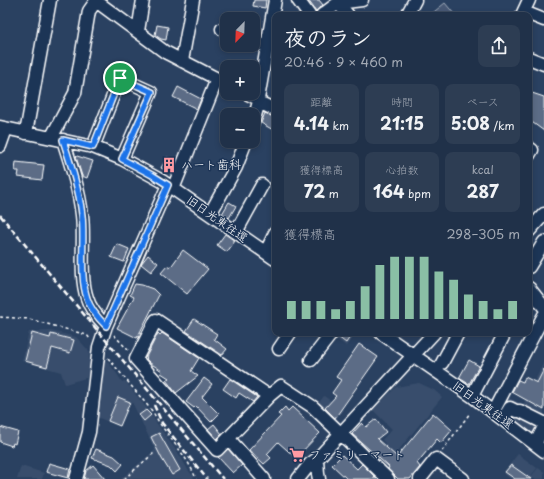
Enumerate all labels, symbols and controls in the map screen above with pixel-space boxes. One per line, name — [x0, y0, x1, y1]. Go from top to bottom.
north arrow — [220, 12, 260, 52]
map controls — [220, 12, 260, 148]
text: 夜のラン — [284, 20, 372, 53]
button: share — [478, 25, 520, 67]
text: 20:46 · 9 × 460 m — [284, 52, 403, 71]
button: + — [220, 60, 260, 100]
pin — [103, 61, 137, 95]
icon: arrive — [109, 67, 131, 89]
text: 距離 — [310, 93, 332, 110]
text: 時間 — [391, 93, 413, 110]
text: ペース — [466, 93, 499, 110]
button: − — [220, 108, 260, 148]
text: 4.14 — [294, 110, 329, 136]
text: 21:15 — [380, 110, 424, 136]
text: 5:08 — [451, 110, 490, 136]
text: km — [329, 117, 349, 134]
text: /km — [490, 117, 515, 134]
place label: ハート歯科 — [181, 155, 241, 173]
building icon: ハート歯科 — [160, 156, 178, 174]
text: 獲得標高 — [299, 161, 343, 178]
text: 心拍数 — [385, 161, 418, 178]
text: kcal — [472, 161, 494, 178]
text: 72 — [304, 178, 325, 204]
text: 164 — [373, 178, 405, 204]
text: 287 — [467, 178, 499, 204]
text: m — [325, 185, 339, 202]
text: bpm — [405, 185, 431, 202]
street label: 旧日光東往還 — [183, 190, 252, 246]
text: 獲得標高 — [284, 224, 336, 243]
text: 298–305 m — [446, 224, 520, 243]
street label: 旧日光東往還 — [449, 376, 518, 433]
place label: ファミリーマート — [309, 445, 405, 463]
supermarket icon: ファミリーマート — [288, 446, 306, 464]

